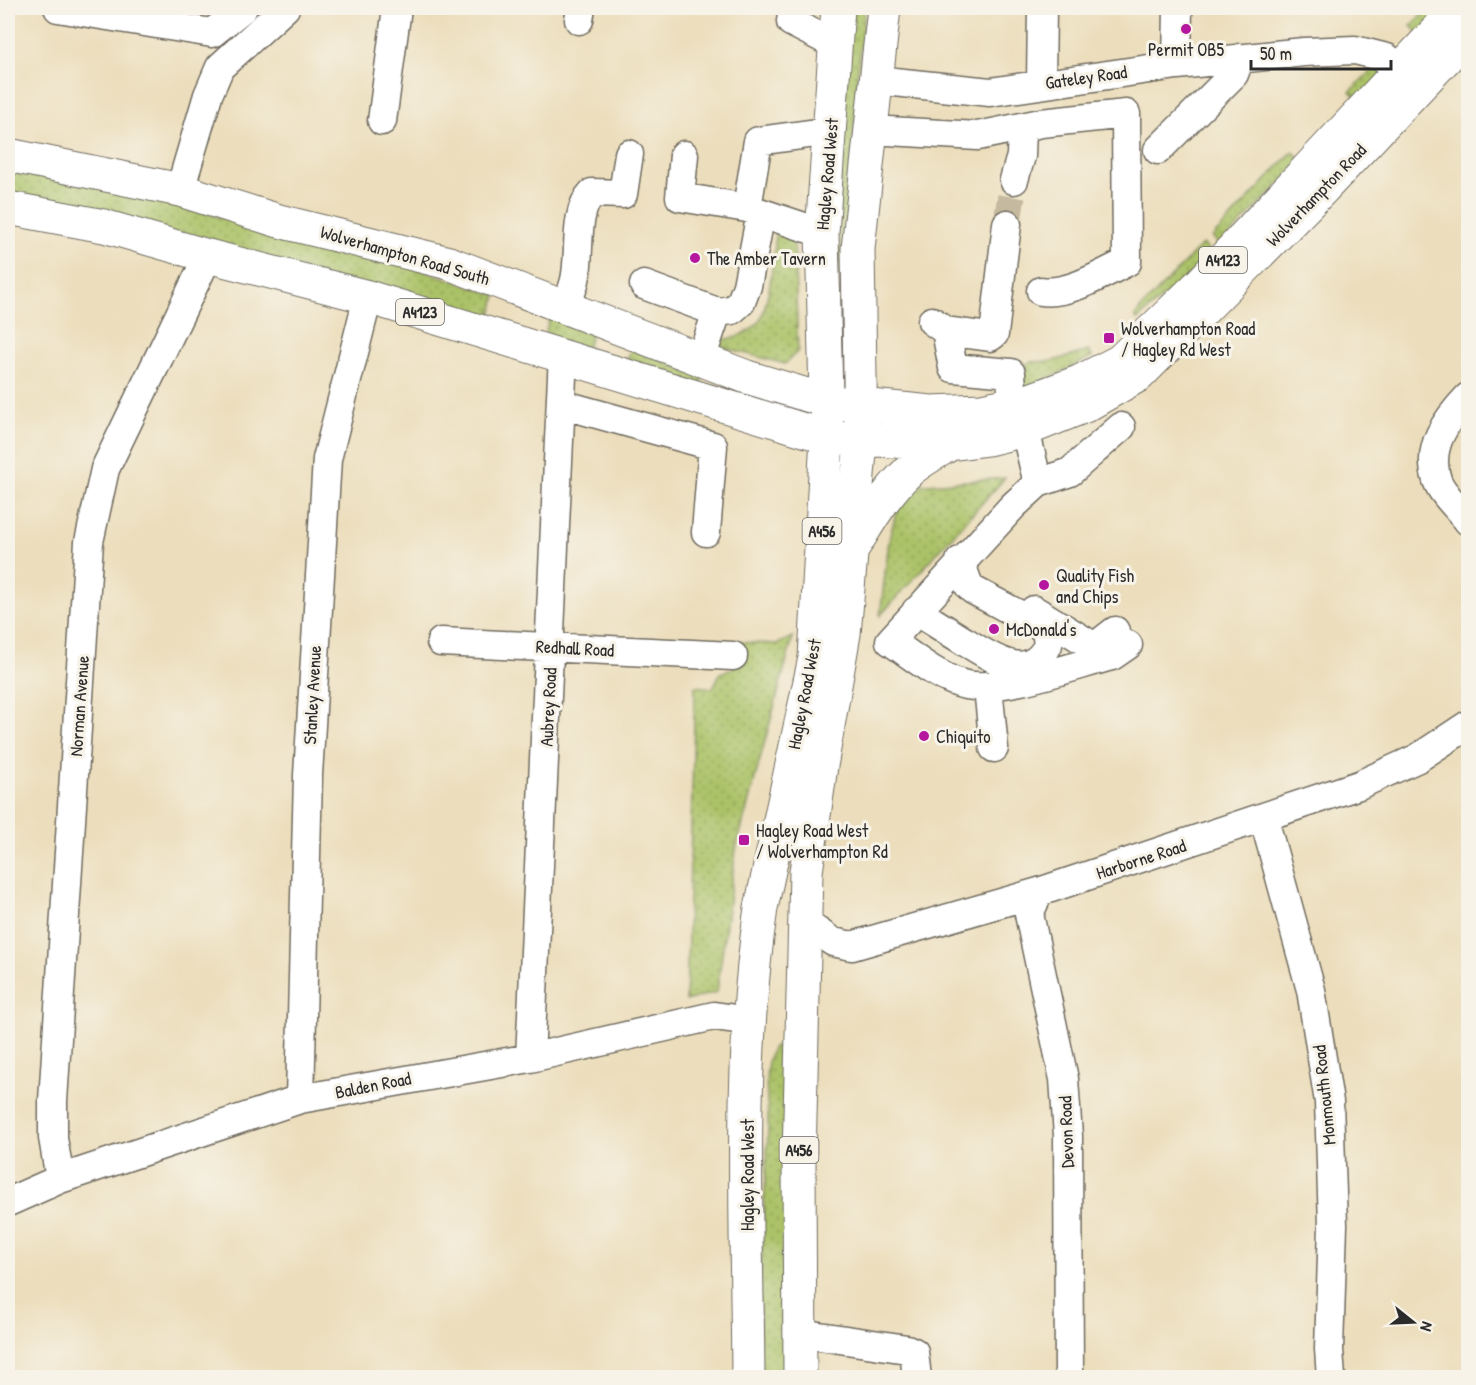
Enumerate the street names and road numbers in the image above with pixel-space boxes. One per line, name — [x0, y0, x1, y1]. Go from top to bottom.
street label: Gateley Road — [1044, 59, 1128, 95]
street label: Hagley Road West — [810, 116, 844, 231]
street label: Wolverhampton Road — [1260, 138, 1372, 252]
street label: Wolverhampton Road South — [318, 219, 493, 291]
road number: A4123 — [1199, 247, 1247, 273]
road number: A4123 — [396, 299, 444, 325]
road number: A456 — [802, 518, 842, 544]
street label: Redhall Road — [535, 633, 615, 663]
street label: Hagley Road West — [781, 636, 827, 751]
street label: Stanley Avenue — [297, 645, 327, 745]
street label: Norman Avenue — [63, 655, 95, 757]
street label: Aubrey Road — [533, 667, 563, 747]
street label: Harborne Road — [1093, 833, 1189, 885]
street label: Monmouth Road — [1306, 1044, 1342, 1146]
street label: Balden Road — [333, 1065, 413, 1105]
street label: Devon Road — [1052, 1096, 1080, 1168]
street label: Hagley Road West — [735, 1118, 760, 1231]
road number: A456 — [780, 1137, 818, 1163]

